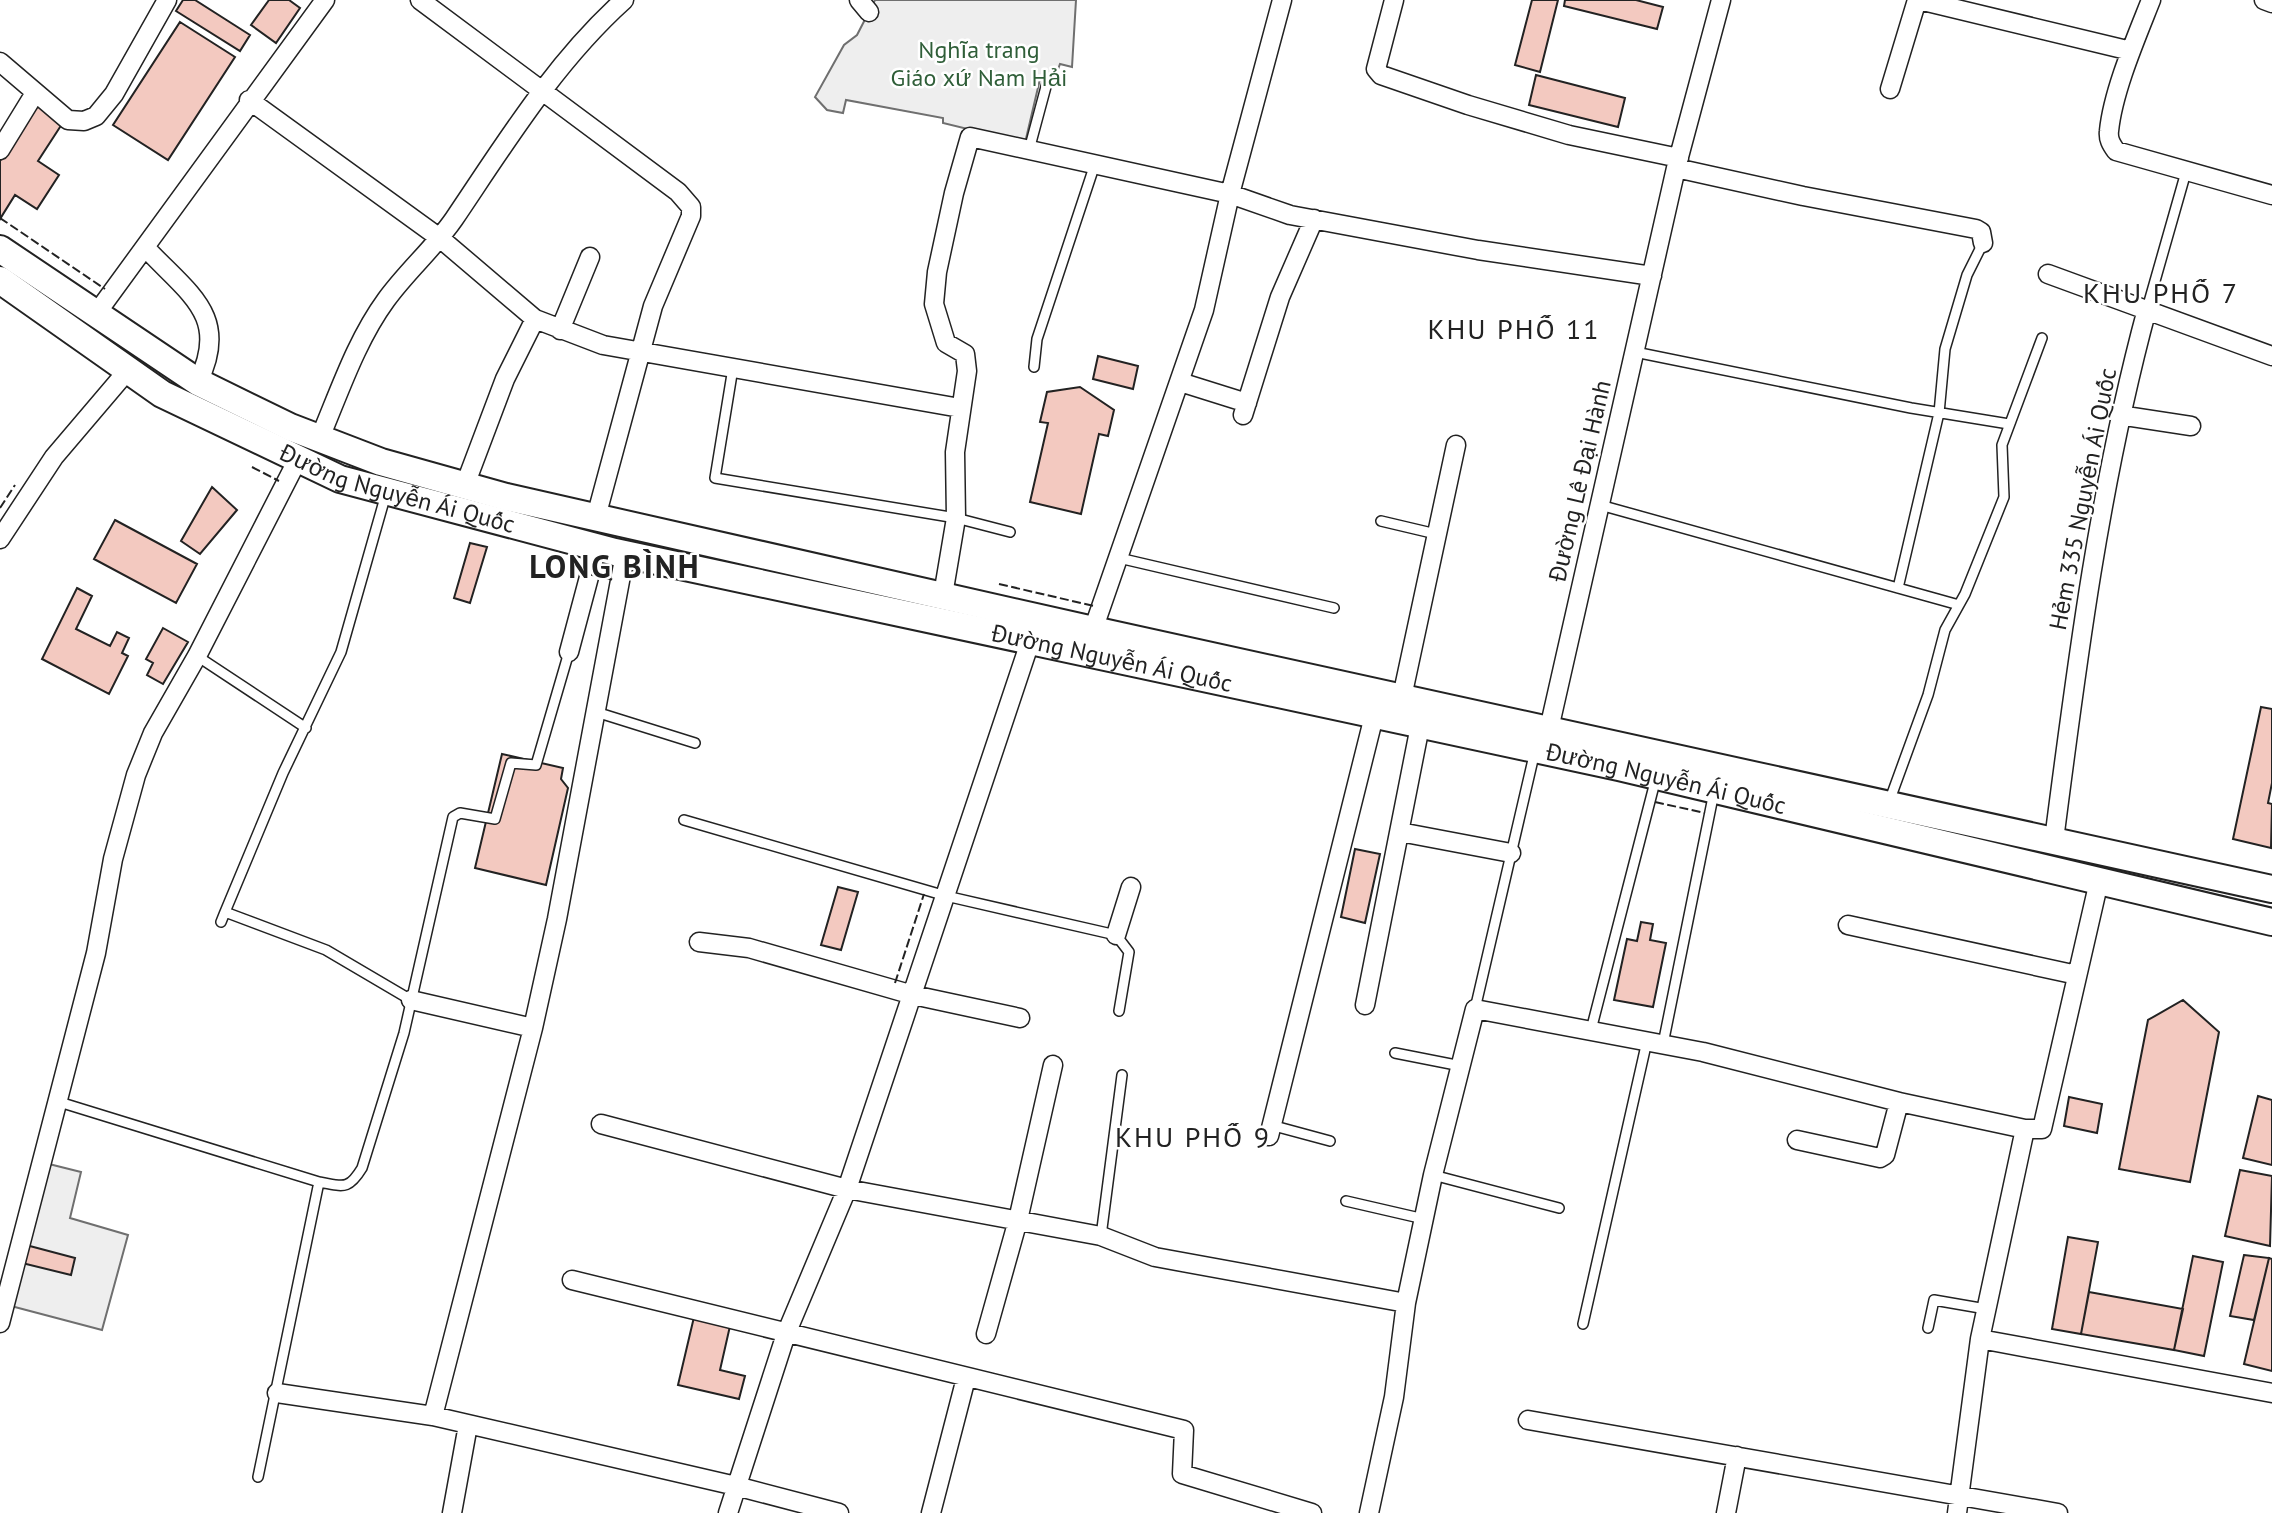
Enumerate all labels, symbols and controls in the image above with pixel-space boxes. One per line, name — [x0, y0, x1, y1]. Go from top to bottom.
park label: Nghĩa trang Giáo xứ Nam Hải — [891, 34, 1068, 93]
district label: KHU PHỐ 7 — [2083, 274, 2239, 311]
district label: KHU PHỐ 11 — [1427, 310, 1601, 347]
street label: Hẻm 335 Nguyễn Ái Quốc — [2042, 365, 2123, 633]
street label: Đường Lê Đại Hành — [1541, 377, 1618, 586]
street label: Đường Nguyễn Ái Quốc — [274, 436, 519, 540]
district label: LONG BÌNH — [529, 545, 701, 587]
street label: Đường Nguyễn Ái Quốc — [988, 617, 1235, 699]
street label: Đường Nguyễn Ái Quốc — [1542, 736, 1789, 821]
district label: KHU PHỐ 9 — [1115, 1118, 1271, 1155]

